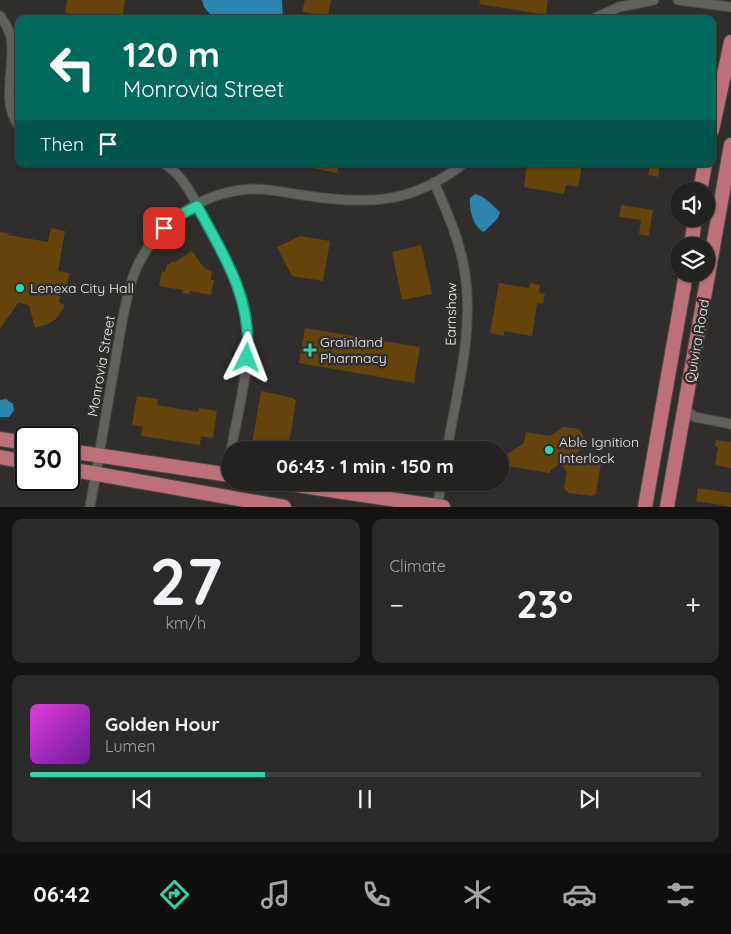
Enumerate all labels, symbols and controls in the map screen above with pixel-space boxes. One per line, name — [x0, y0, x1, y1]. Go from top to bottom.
text: 120 m — [123, 32, 220, 76]
icon: left — [40, 35, 105, 100]
text: Monrovia Street — [123, 75, 284, 103]
icon: arrive — [94, 130, 122, 158]
text: Then — [40, 132, 84, 156]
map controls — [670, 182, 715, 282]
button: sound — [670, 182, 715, 227]
pin — [143, 207, 185, 249]
icon: arrive — [150, 214, 178, 242]
button: layers — [670, 237, 715, 282]
place label: Lenexa City Hall — [30, 279, 134, 297]
marker: Lenexa City Hall — [14, 282, 26, 294]
street label: Earnshaw — [441, 282, 461, 346]
street label: Quivira Road — [681, 298, 713, 384]
street label: Monrovia Street — [83, 314, 119, 418]
position arrow — [220, 331, 272, 383]
place label: Grainland Pharmacy — [320, 333, 387, 367]
marker: Grainland Pharmacy — [304, 344, 316, 356]
speed limit sign: 30 — [15, 426, 80, 491]
place label: Able Ignition Interlock — [559, 433, 639, 467]
marker: Able Ignition Interlock — [543, 444, 555, 456]
text: 06:43 · 1 min · 150 m — [276, 454, 454, 478]
text: 27 — [149, 540, 222, 621]
text: Climate — [390, 556, 446, 576]
text: 23° — [516, 580, 573, 628]
text: − — [390, 587, 404, 622]
text: + — [685, 587, 701, 622]
text: km/h — [165, 613, 206, 633]
text: Golden Hour — [105, 712, 220, 736]
text: Lumen — [105, 736, 156, 756]
icon: previous — [128, 785, 156, 813]
icon: pause — [351, 785, 379, 813]
icon: next — [575, 785, 603, 813]
icon: directions — [157, 877, 192, 912]
icon: music — [258, 877, 293, 912]
icon: phone — [359, 877, 394, 912]
icon: climate — [460, 877, 495, 912]
icon: car — [562, 877, 597, 912]
icon: filters — [663, 877, 698, 912]
text: 06:42 — [33, 880, 90, 908]

